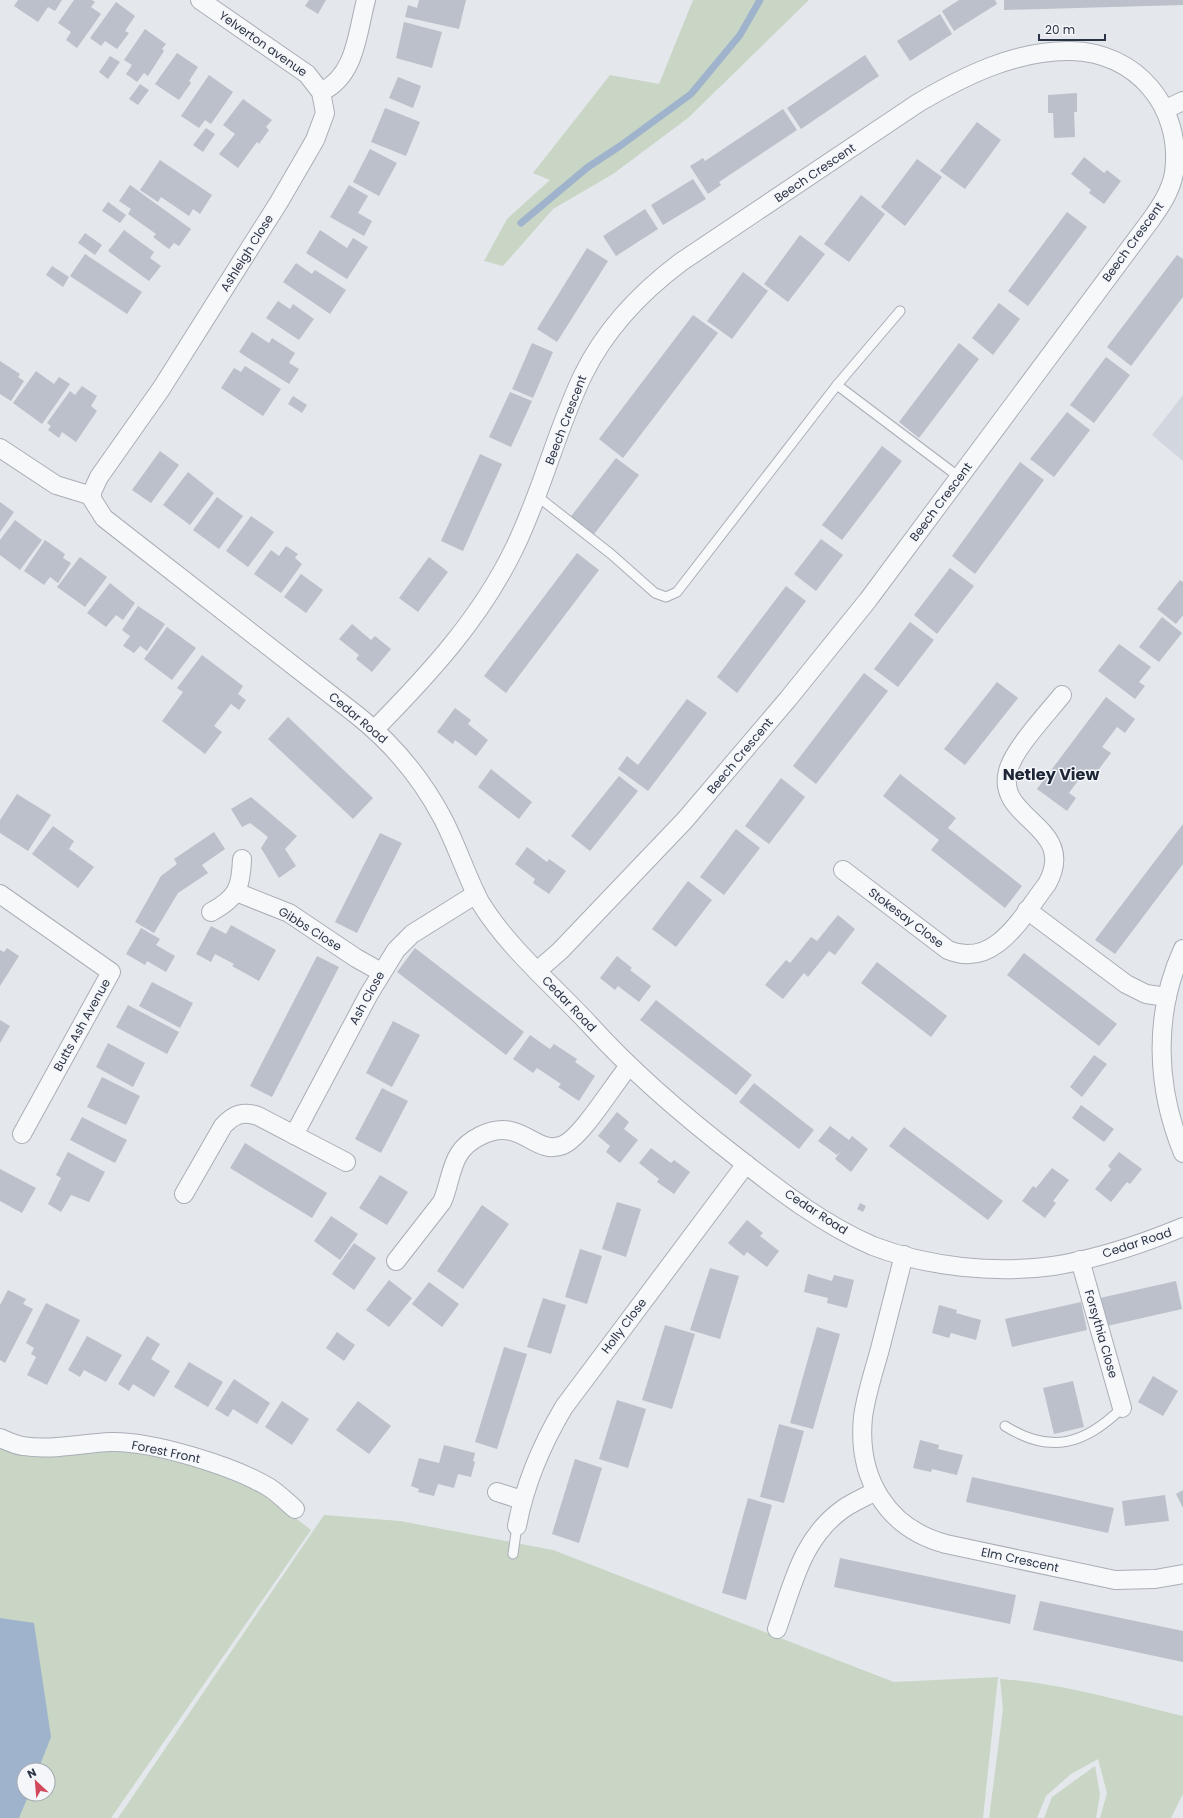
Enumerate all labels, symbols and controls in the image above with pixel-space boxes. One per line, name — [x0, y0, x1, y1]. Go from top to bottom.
street label: Yelverton avenue — [216, 7, 311, 80]
scale bar — [1039, 16, 1105, 42]
text: 20 m — [1045, 21, 1075, 38]
street label: Beech Crescent — [771, 139, 859, 206]
street label: Beech Crescent — [1098, 198, 1167, 285]
street label: Ashleigh Close — [216, 211, 277, 295]
street label: Beech Crescent — [541, 373, 590, 467]
street label: Beech Crescent — [905, 459, 976, 545]
street label: Cedar Road — [325, 688, 391, 747]
street label: Beech Crescent — [703, 714, 777, 797]
district label: Netley View — [1003, 763, 1099, 786]
street label: Stokesay Close — [865, 884, 948, 952]
street label: Gibbs Close — [275, 902, 345, 955]
street label: Ash Close — [345, 968, 388, 1028]
street label: Cedar Road — [538, 972, 600, 1035]
street label: Butts Ash Avenue — [49, 975, 114, 1074]
street label: Cedar Road — [782, 1185, 851, 1238]
street label: Cedar Road — [1100, 1223, 1174, 1262]
street label: Forsythia Close — [1081, 1288, 1122, 1380]
street label: Holly Close — [597, 1294, 650, 1357]
street label: Forest Front — [130, 1436, 202, 1467]
street label: Elm Crescent — [980, 1543, 1060, 1576]
north arrow — [16, 1762, 56, 1802]
text: N — [24, 1764, 39, 1782]

